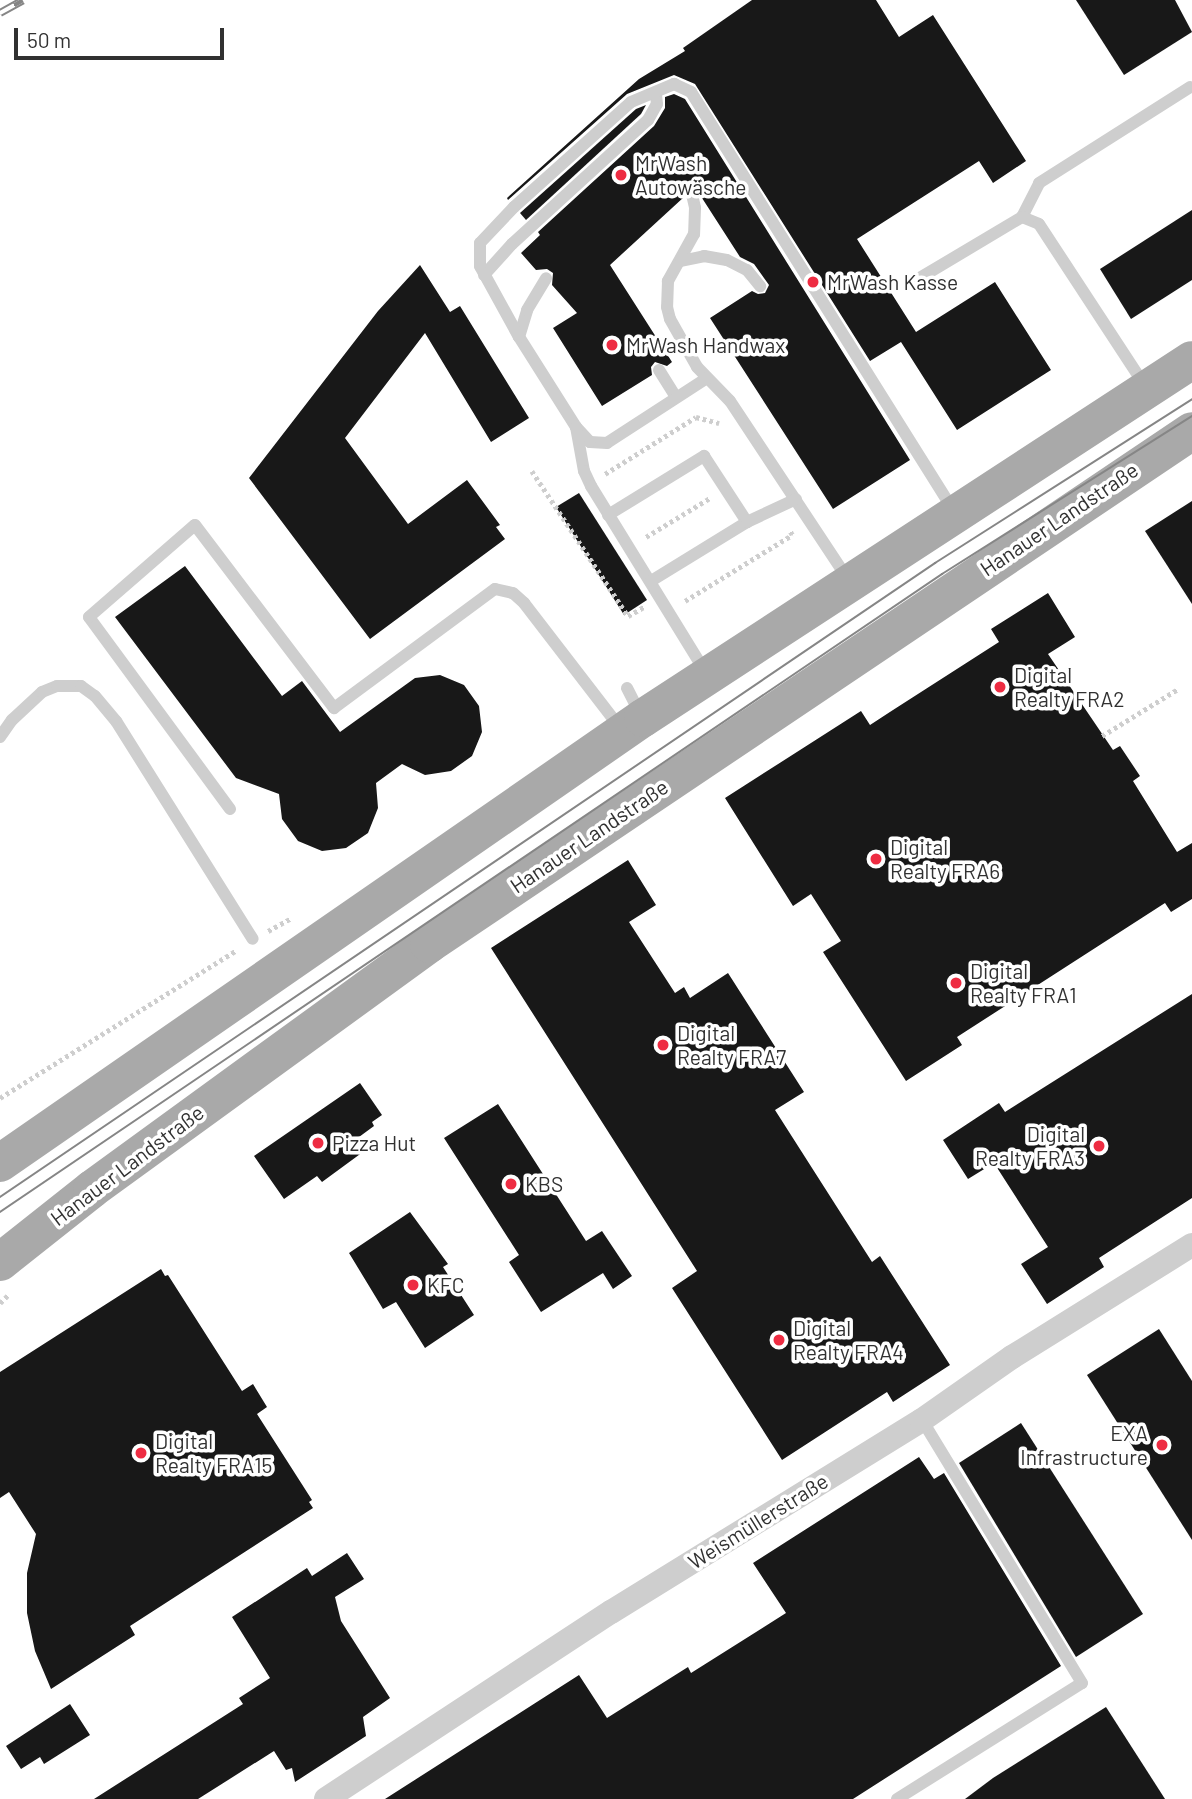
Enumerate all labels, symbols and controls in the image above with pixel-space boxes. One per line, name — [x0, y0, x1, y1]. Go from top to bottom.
scale bar — [18, 14, 228, 58]
text: 50 m — [27, 27, 71, 52]
place label: MrWash Autowäsche — [635, 150, 746, 200]
marker: MrWash Autowäsche — [613, 167, 629, 183]
place label: MrWash Kasse — [827, 269, 958, 295]
marker: MrWash Kasse — [805, 274, 821, 290]
place label: MrWash Handwax — [626, 332, 785, 358]
marker: MrWash Handwax — [604, 337, 620, 353]
street label: Hanauer Landstraße — [975, 457, 1143, 581]
place label: Digital Realty FRA2 — [1014, 662, 1125, 712]
marker: Digital Realty FRA2 — [992, 679, 1008, 695]
street label: Hanauer Landstraße — [505, 774, 673, 898]
place label: Digital Realty FRA6 — [890, 834, 1000, 884]
marker: Digital Realty FRA6 — [868, 851, 884, 867]
place label: Digital Realty FRA1 — [970, 958, 1077, 1008]
marker: Digital Realty FRA1 — [948, 975, 964, 991]
place label: Digital Realty FRA7 — [677, 1020, 786, 1070]
marker: Digital Realty FRA7 — [655, 1037, 671, 1053]
street label: Hanauer Landstraße — [46, 1099, 208, 1231]
place label: Digital Realty FRA3 — [975, 1121, 1085, 1171]
place label: Pizza Hut — [332, 1130, 416, 1156]
marker: Pizza Hut — [310, 1135, 326, 1151]
marker: Digital Realty FRA3 — [1091, 1138, 1107, 1154]
place label: KBS — [525, 1171, 563, 1197]
marker: KBS — [503, 1176, 519, 1192]
place label: KFC — [427, 1272, 464, 1298]
marker: KFC — [405, 1277, 421, 1293]
place label: Digital Realty FRA4 — [793, 1315, 904, 1365]
marker: Digital Realty FRA4 — [771, 1332, 787, 1348]
place label: EXA Infrastructure — [1020, 1420, 1148, 1470]
place label: Digital Realty FRA15 — [155, 1428, 272, 1478]
marker: EXA Infrastructure — [1154, 1437, 1170, 1453]
marker: Digital Realty FRA15 — [133, 1445, 149, 1461]
street label: Weismüllerstraße — [683, 1468, 833, 1574]

